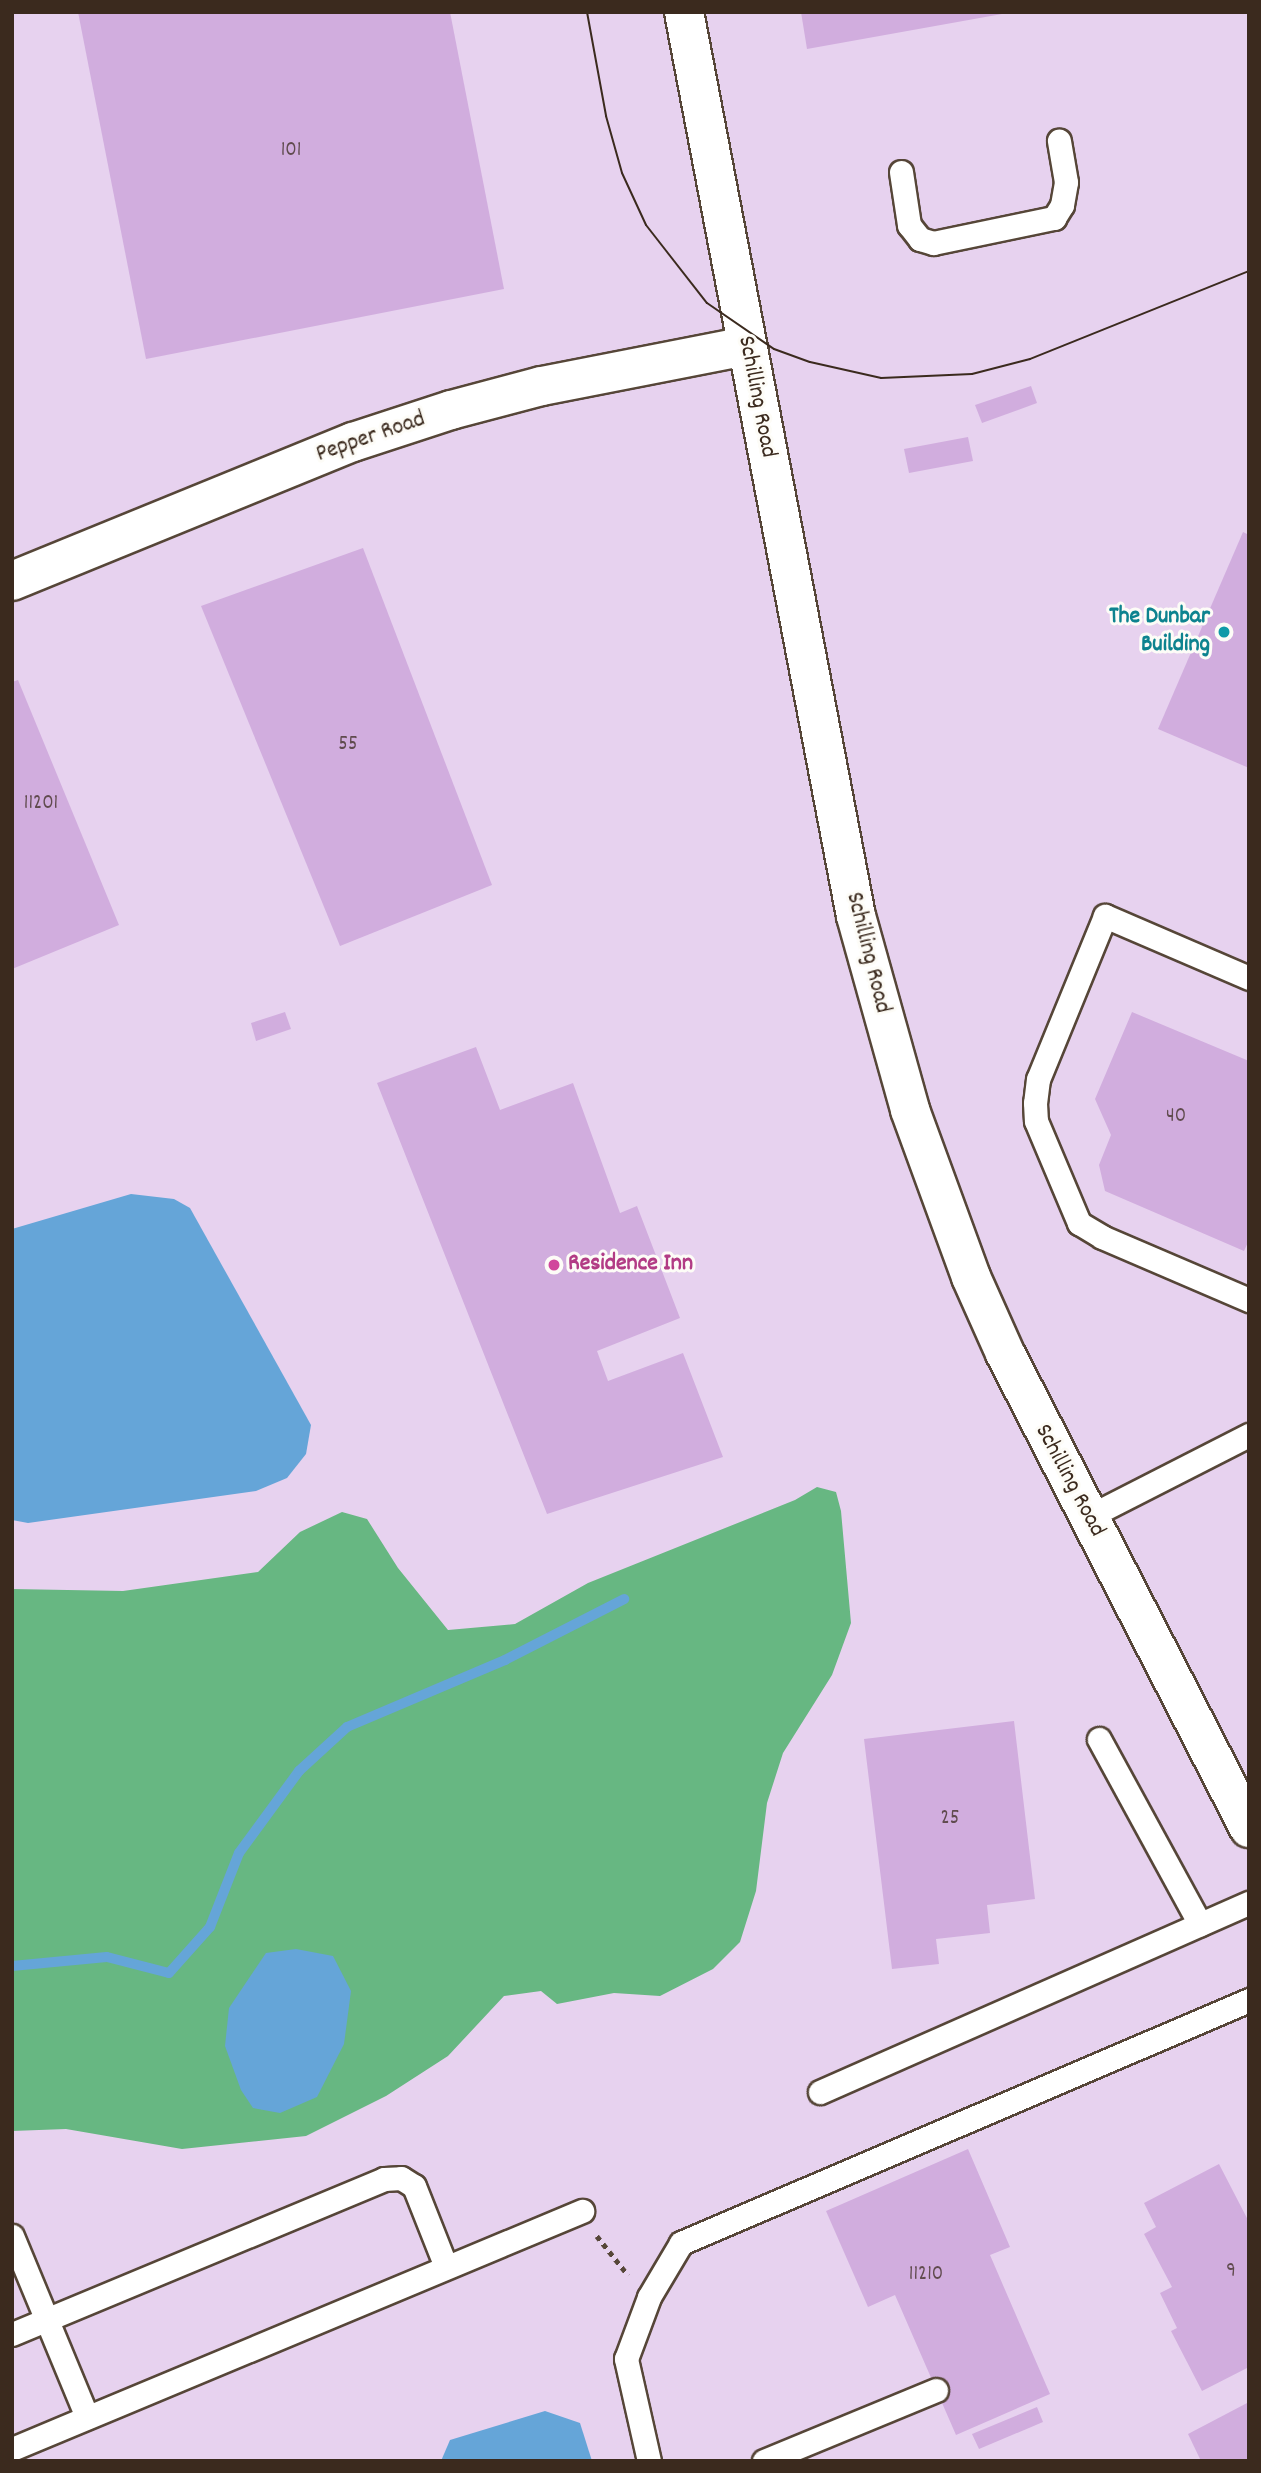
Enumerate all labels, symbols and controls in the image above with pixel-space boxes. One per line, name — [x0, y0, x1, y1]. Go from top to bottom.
house number: 101 — [281, 138, 301, 164]
street label: Schilling Road — [730, 334, 782, 460]
street label: Pepper Road — [313, 406, 429, 470]
place label: The Dunbar Building — [1109, 604, 1210, 660]
marker: The Dunbar Building — [1216, 624, 1232, 640]
house number: 55 — [338, 732, 358, 758]
house number: 11201 — [24, 791, 58, 817]
street label: Schilling Road — [838, 890, 896, 1016]
house number: 40 — [1166, 1104, 1186, 1130]
place label: Residence Inn — [568, 1251, 693, 1279]
marker: Residence Inn — [546, 1257, 562, 1273]
street label: Schilling Road — [1027, 1420, 1111, 1542]
house number: 25 — [941, 1806, 959, 1832]
house number: 9 — [1226, 2259, 1236, 2285]
house number: 11210 — [909, 2262, 943, 2288]

